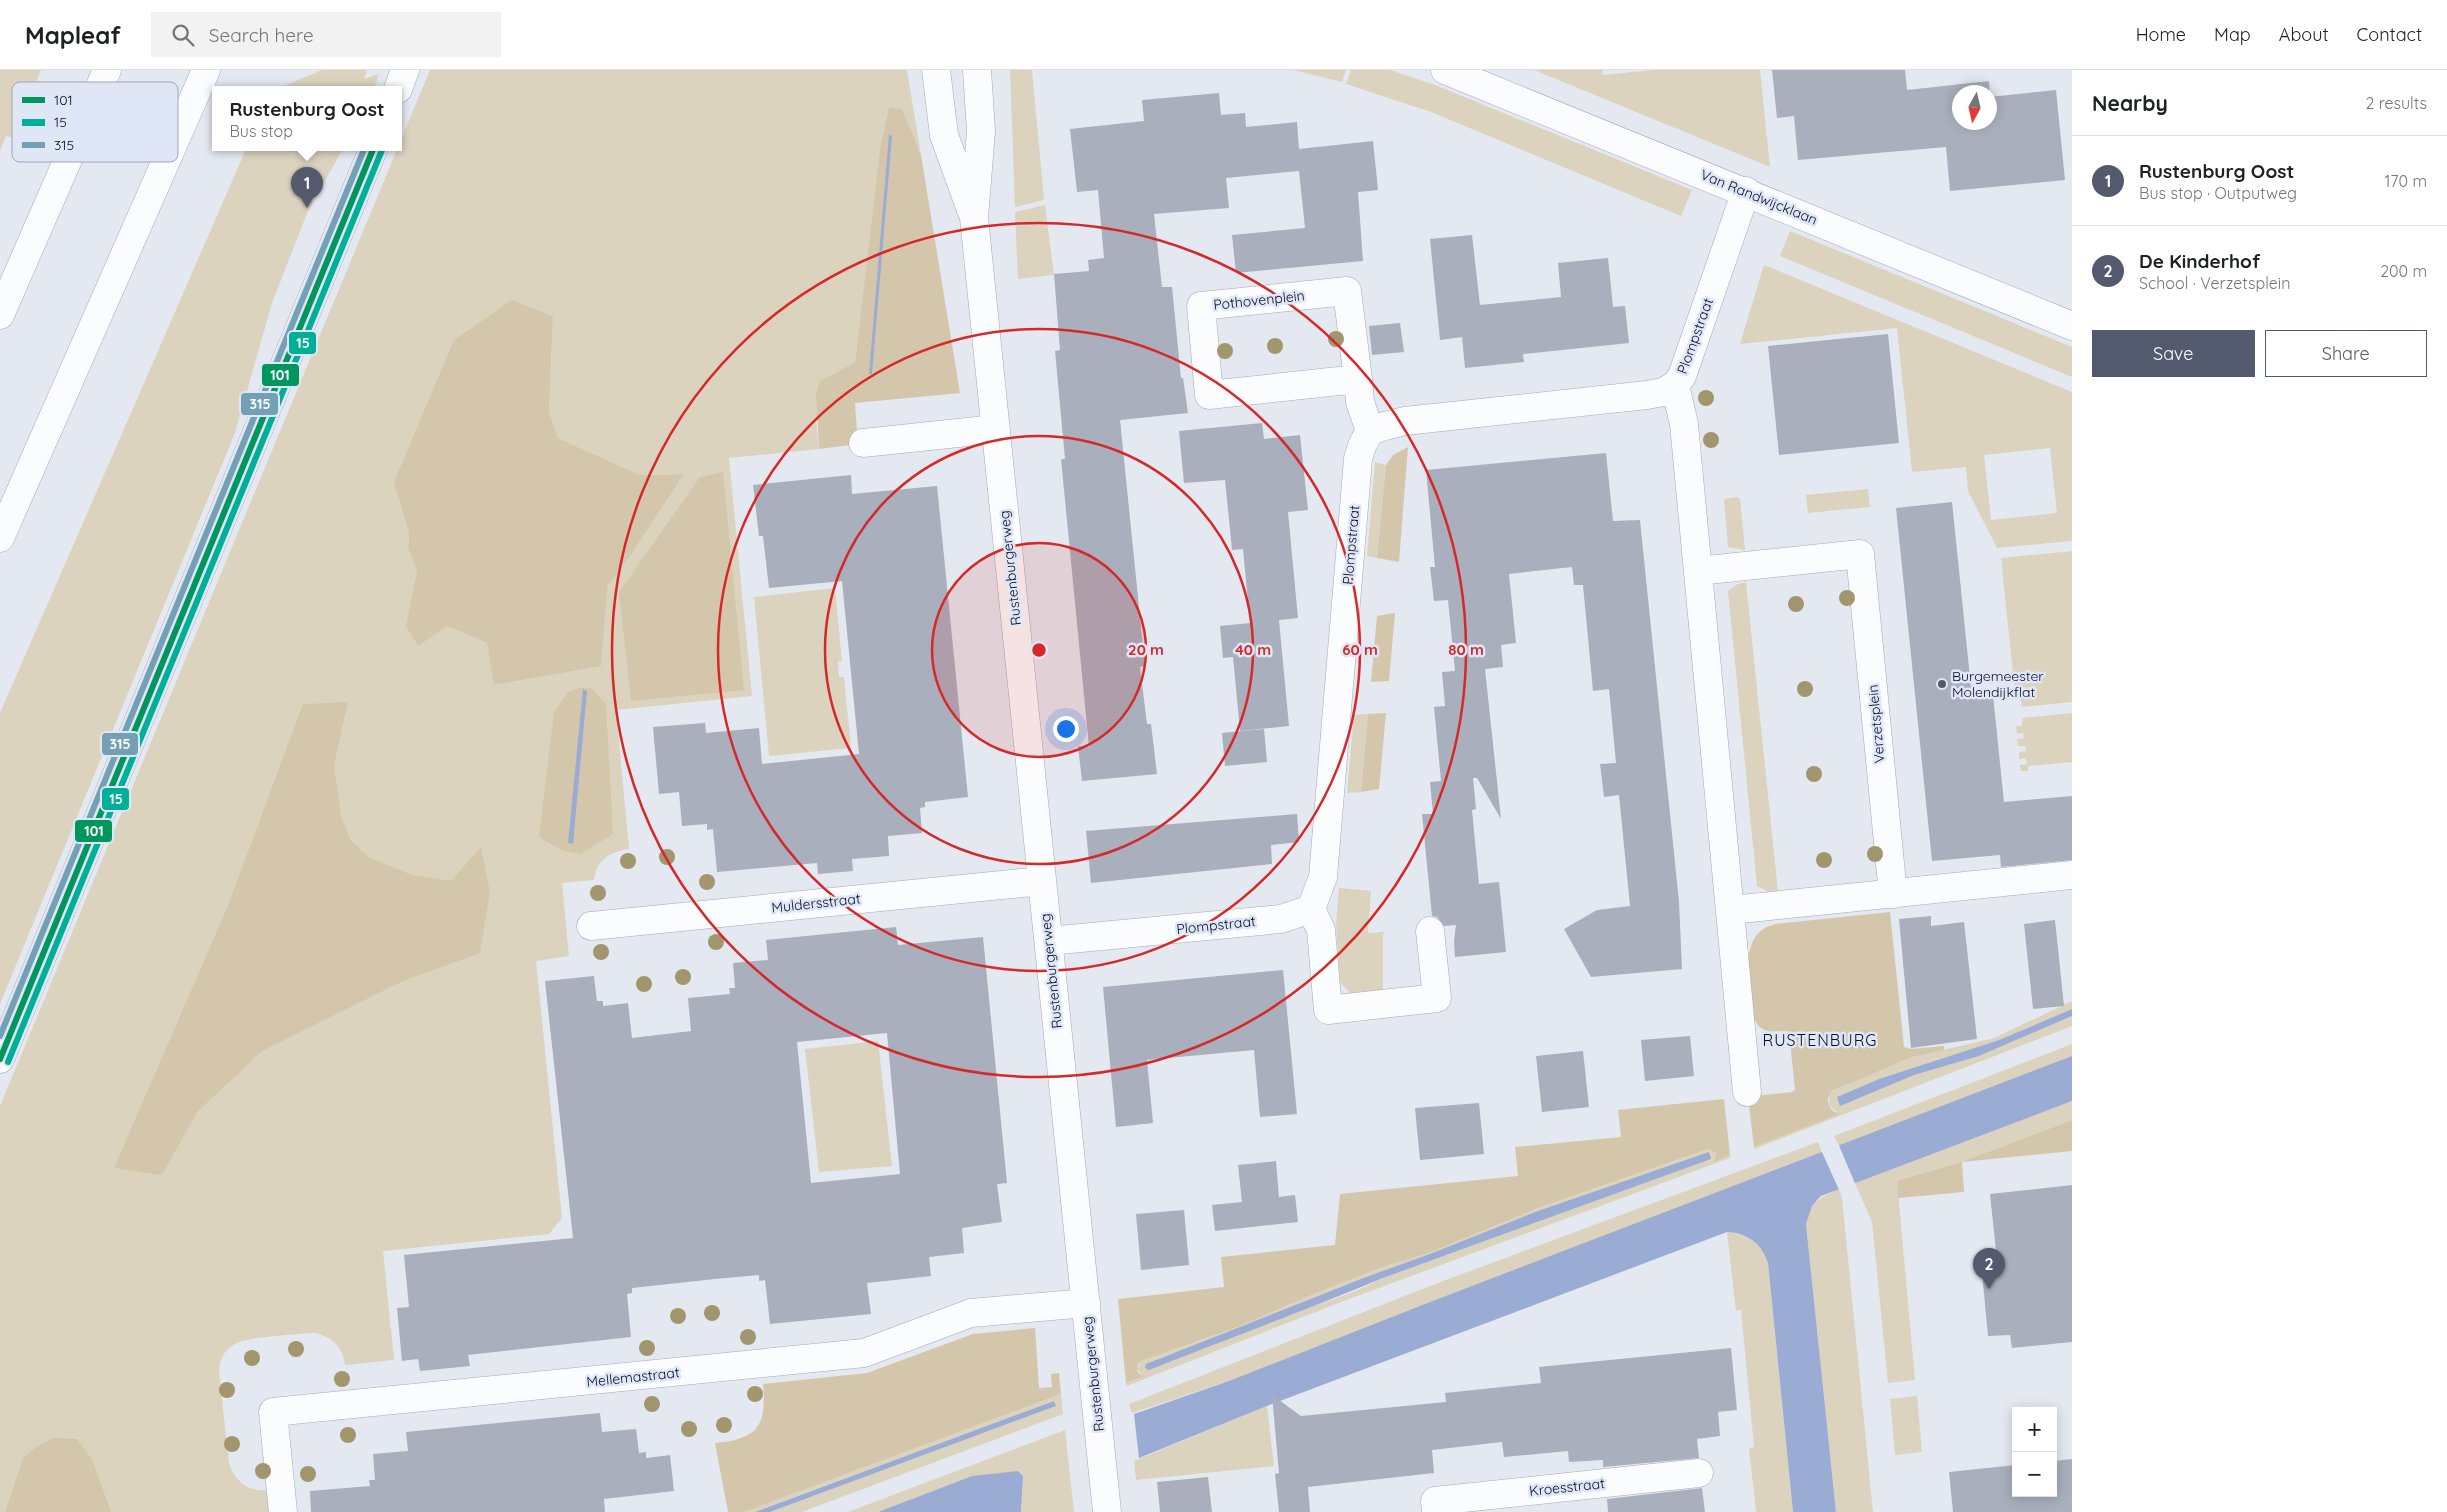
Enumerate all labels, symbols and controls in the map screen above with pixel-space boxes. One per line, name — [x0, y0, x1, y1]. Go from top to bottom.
search box — [151, 12, 501, 57]
text: Mapleaf — [25, 20, 121, 50]
icon: search — [169, 21, 197, 49]
text: Search here — [209, 23, 314, 47]
text: Home — [2136, 23, 2186, 46]
text: Map — [2214, 23, 2251, 46]
text: About — [2279, 23, 2329, 46]
text: Contact — [2357, 23, 2422, 46]
legend — [12, 82, 178, 162]
north arrow — [1952, 85, 1997, 130]
popup — [212, 86, 402, 151]
text: Nearby — [2092, 90, 2168, 116]
text: 101 — [54, 91, 73, 109]
text: 2 results — [2365, 93, 2427, 113]
text: Rustenburg Oost — [229, 97, 385, 121]
text: 15 — [54, 113, 67, 131]
text: Bus stop — [229, 121, 293, 141]
text: 315 — [54, 136, 74, 154]
text: Rustenburg Oost — [2139, 159, 2294, 183]
street label: Van Randwijcklaan — [1698, 165, 1820, 229]
pin: 1 — [291, 167, 323, 208]
text: 1 — [2105, 171, 2111, 191]
text: 170 m — [2384, 171, 2427, 191]
text: Bus stop · Outputweg — [2139, 183, 2297, 203]
text: De Kinderhof — [2139, 249, 2260, 273]
text: 2 — [2103, 261, 2113, 281]
text: 200 m — [2380, 261, 2427, 281]
text: School · Verzetsplein — [2139, 273, 2290, 293]
street label: Pothovenplein — [1212, 286, 1306, 314]
street label: Plompstraat — [1673, 295, 1717, 376]
button: Save — [2092, 330, 2255, 377]
button: Share — [2265, 330, 2427, 377]
line badge: 15 — [288, 331, 317, 355]
text: 15 — [296, 334, 310, 352]
line badge: 101 — [261, 363, 300, 387]
text: 101 — [270, 366, 290, 384]
line badge: 315 — [240, 392, 279, 416]
text: 315 — [249, 395, 271, 413]
street label: Plompstraat — [1339, 504, 1363, 585]
street label: Rustenburgerweg — [995, 510, 1025, 626]
text: 20 m — [1128, 640, 1164, 659]
text: 40 m — [1235, 640, 1271, 659]
text: 60 m — [1342, 640, 1378, 659]
text: 80 m — [1448, 640, 1484, 659]
centre of rings — [1030, 641, 1048, 659]
place label: Burgemeester Molendijkflat — [1952, 667, 2044, 701]
marker: Burgemeester Molendijkflat — [1936, 678, 1948, 690]
street label: Verzetsplein — [1864, 684, 1888, 764]
your location — [1053, 716, 1079, 742]
line badge: 315 — [101, 732, 139, 756]
text: 315 — [109, 735, 131, 753]
line badge: 15 — [101, 787, 130, 811]
text: 15 — [109, 790, 123, 808]
line badge: 101 — [74, 819, 113, 843]
text: 101 — [84, 822, 104, 840]
street label: Muldersstraat — [771, 889, 862, 917]
street label: Plompstraat — [1176, 912, 1257, 938]
street label: Rustenburgerweg — [1036, 913, 1066, 1029]
district label: RUSTENBURG — [1763, 1030, 1877, 1050]
pin: 2 — [1973, 1248, 2005, 1289]
street label: Rustenburgerweg — [1078, 1316, 1108, 1432]
street label: Mellemastraat — [586, 1363, 681, 1391]
map controls — [2012, 1407, 2057, 1497]
button: + — [2012, 1407, 2057, 1452]
button: − — [2012, 1452, 2057, 1497]
street label: Kroesstraat — [1528, 1474, 1606, 1500]

